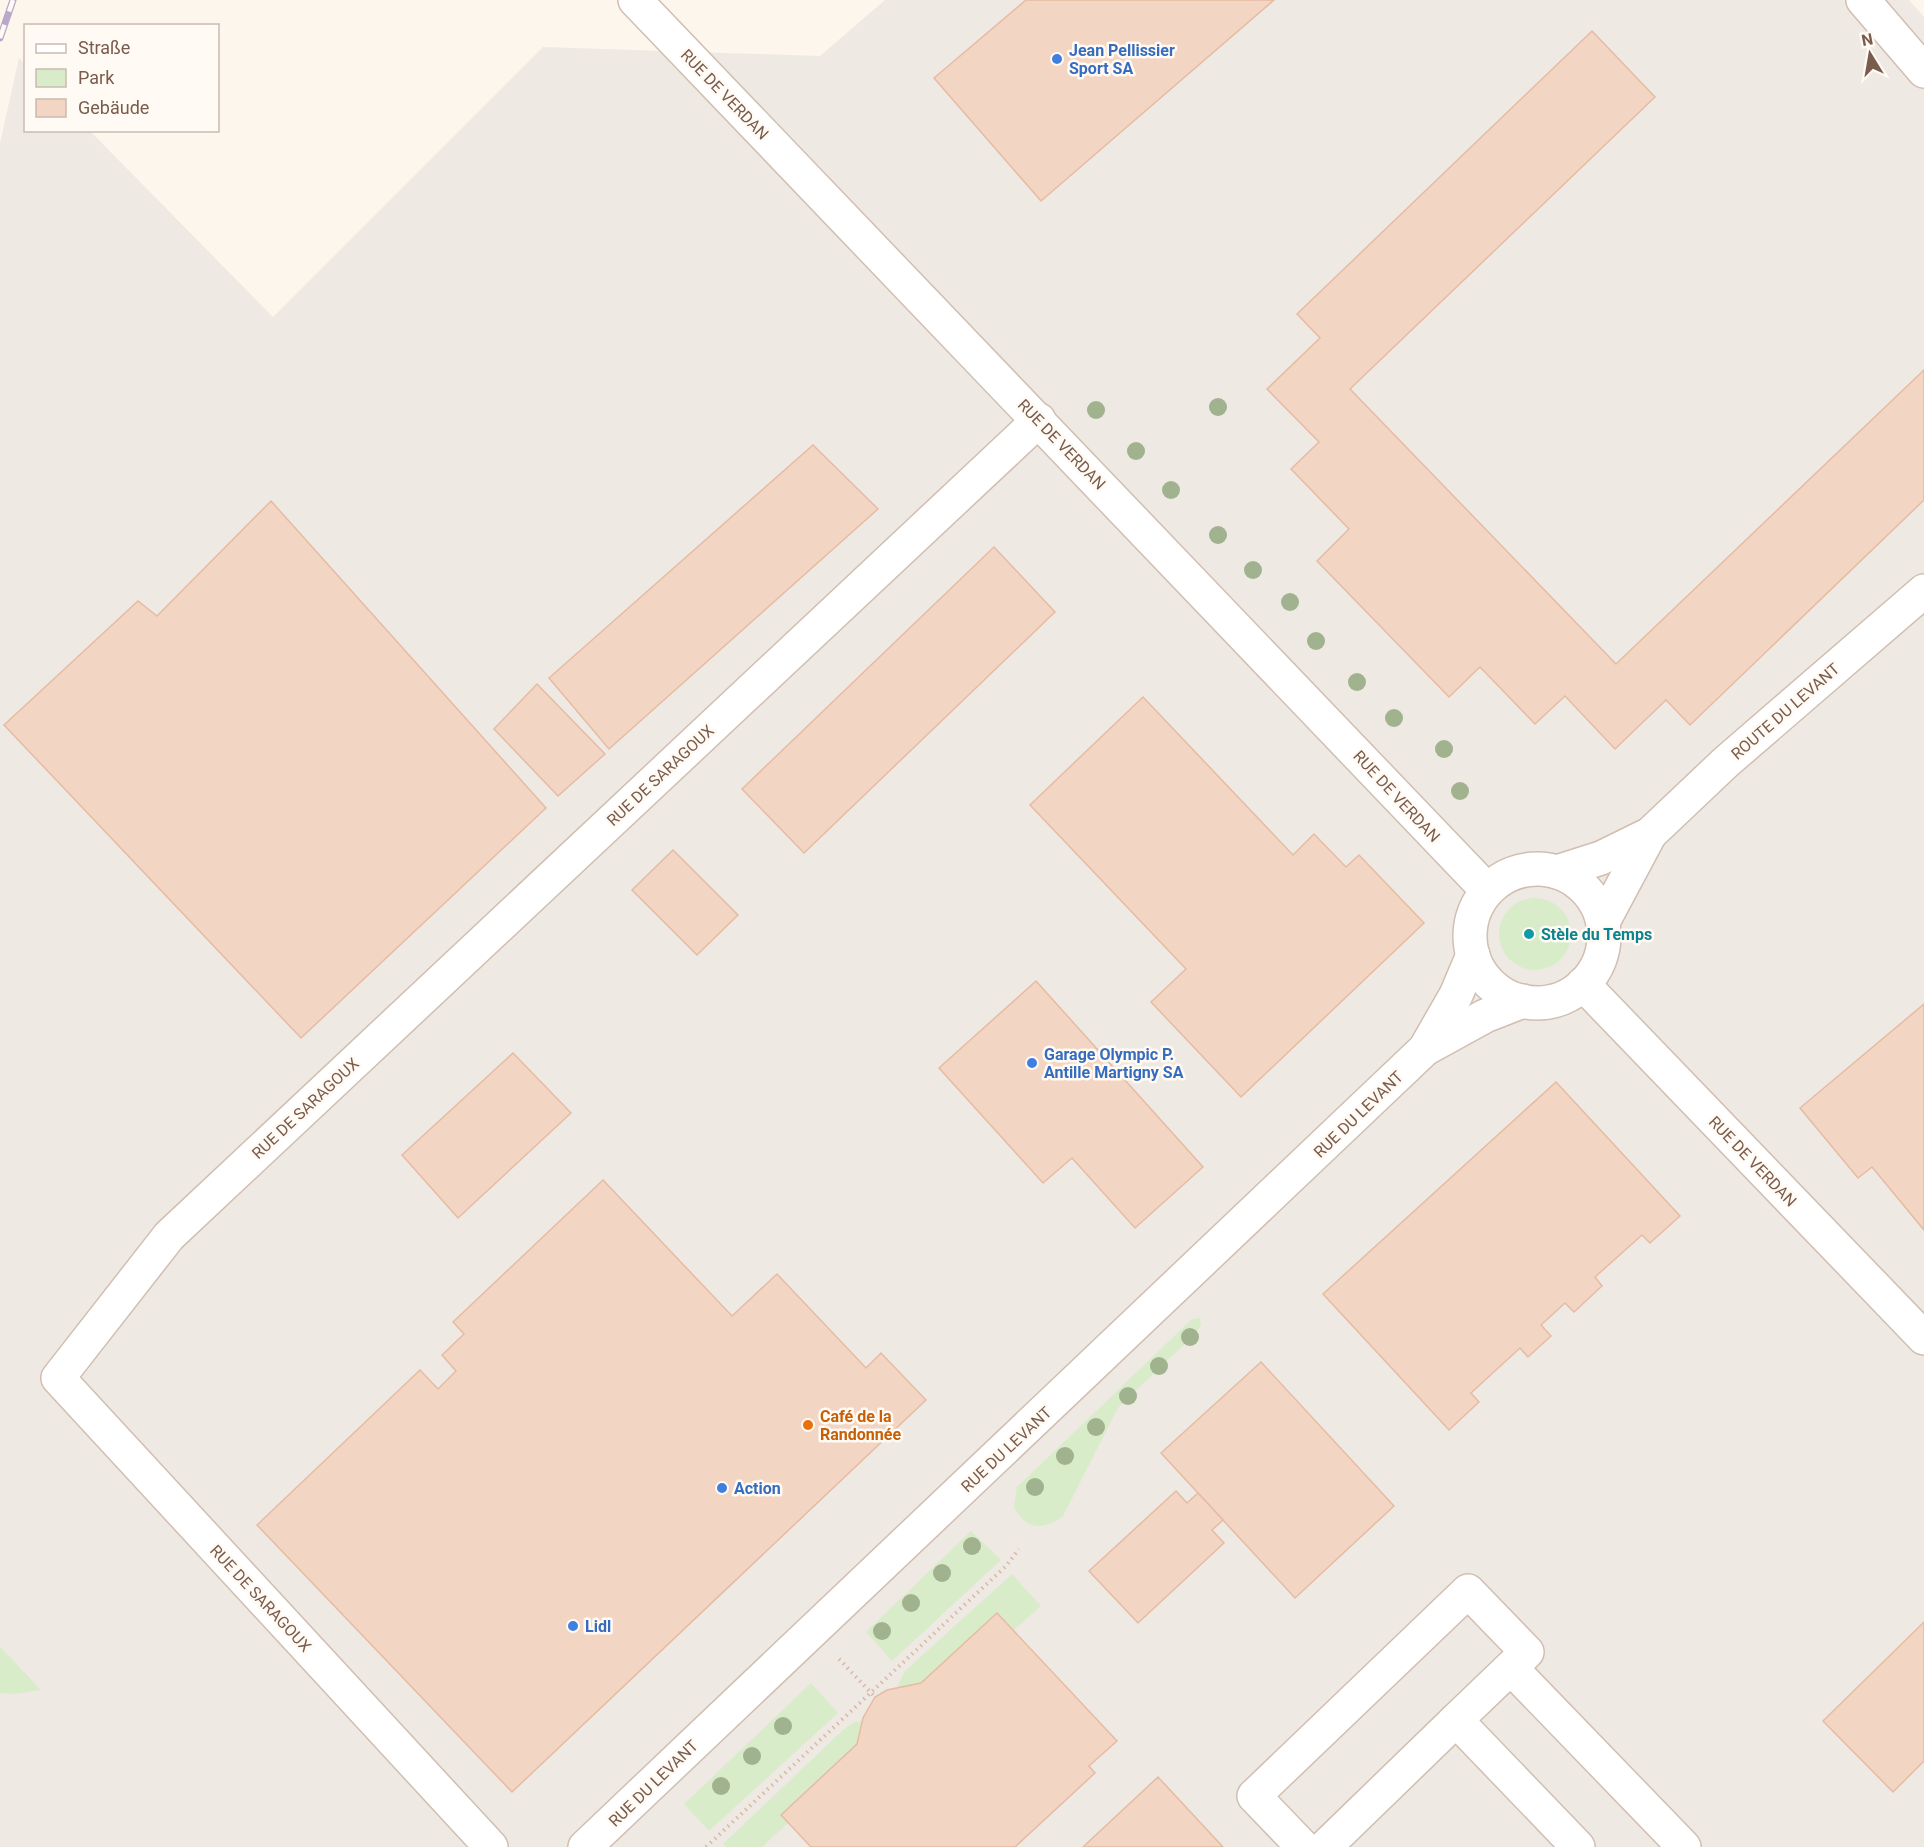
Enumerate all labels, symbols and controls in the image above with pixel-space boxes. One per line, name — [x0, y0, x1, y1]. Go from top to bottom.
legend — [24, 24, 219, 132]
north arrow — [1840, 24, 1900, 84]
text: N — [1860, 29, 1875, 50]
text: Straße — [78, 37, 130, 58]
place label: Jean Pellissier Sport SA — [1069, 41, 1175, 78]
street label: RUE DE VERDAN — [677, 45, 773, 143]
marker: Jean Pellissier Sport SA — [1050, 52, 1064, 66]
text: Park — [78, 67, 115, 88]
text: Gebäude — [78, 97, 149, 118]
street label: RUE DE VERDAN — [1014, 395, 1110, 493]
street label: ROUTE DU LEVANT — [1727, 659, 1844, 764]
street label: RUE DE SARAGOUX — [603, 721, 718, 830]
street label: RUE DE VERDAN — [1349, 747, 1444, 846]
place label: Stèle du Temps — [1541, 925, 1652, 944]
marker: Stèle du Temps — [1522, 927, 1536, 941]
place label: Garage Olympic P. Antille Martigny SA — [1044, 1045, 1184, 1082]
street label: RUE DE SARAGOUX — [248, 1054, 363, 1163]
marker: Garage Olympic P. Antille Martigny SA — [1025, 1056, 1039, 1070]
street label: RUE DU LEVANT — [1310, 1067, 1407, 1162]
street label: RUE DE VERDAN — [1705, 1112, 1801, 1210]
street label: RUE DU LEVANT — [957, 1402, 1056, 1496]
place label: Café de la Randonnée — [820, 1407, 901, 1444]
marker: Café de la Randonnée — [801, 1418, 815, 1432]
place label: Action — [734, 1479, 781, 1498]
marker: Action — [715, 1481, 729, 1495]
street label: RUE DE SARAGOUX — [206, 1541, 315, 1656]
place label: Lidl — [585, 1617, 611, 1636]
marker: Lidl — [566, 1619, 580, 1633]
street label: RUE DU LEVANT — [605, 1736, 702, 1831]

